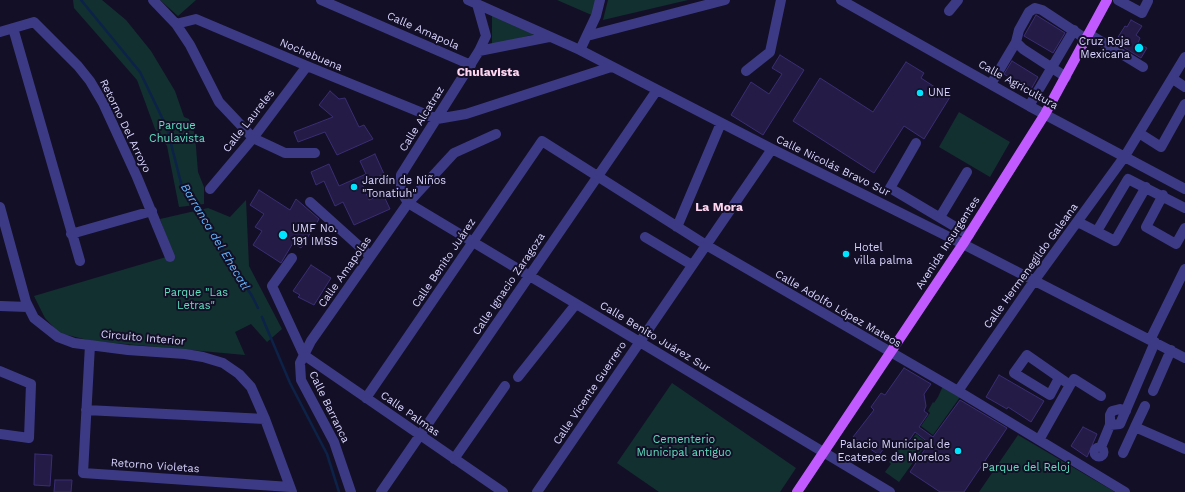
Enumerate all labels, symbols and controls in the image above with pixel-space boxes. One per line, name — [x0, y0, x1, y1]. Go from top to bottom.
street label: Calle Amapola — [385, 9, 461, 53]
place label: Cruz Roja Mexicana — [1079, 35, 1130, 61]
street label: Nochebuena — [278, 36, 344, 74]
marker: Cruz Roja Mexicana — [1133, 42, 1145, 54]
street label: Calle Agricultura — [976, 58, 1060, 112]
district label: Chulavista — [457, 65, 519, 79]
street label: Retorno Del Arroyo — [97, 77, 153, 175]
street label: Calle Alcatraz — [397, 84, 447, 154]
place label: UNE — [928, 86, 951, 100]
street label: Calle Laureles — [220, 87, 278, 155]
marker: UNE — [915, 88, 925, 98]
park label: Parque Chulavista — [149, 119, 205, 145]
street label: Calle Nicolás Bravo Sur — [774, 133, 892, 199]
place label: Jardín de Niños "Tonatiuh" — [362, 174, 446, 200]
water label: Barranca del Ehecatl — [177, 181, 253, 293]
marker: Jardín de Niños "Tonatiuh" — [349, 182, 359, 192]
street label: Avenida Insurgentes — [913, 194, 983, 292]
district label: La Mora — [695, 200, 743, 214]
street label: Calle Hermenegildo Galeana — [981, 201, 1081, 331]
street label: Calle Benito Juárez — [409, 216, 479, 310]
place label: UMF No. 191 IMSS — [292, 222, 338, 248]
marker: UMF No. 191 IMSS — [277, 229, 289, 241]
street label: Calle Ignacio Zaragoza — [470, 230, 548, 338]
street label: Calle Amapolas — [316, 234, 374, 310]
place label: Hotel villa palma — [854, 241, 913, 267]
marker: Hotel villa palma — [841, 249, 851, 259]
street label: Calle Adolfo López Mateos — [772, 267, 904, 351]
park label: Parque "Las Letras" — [164, 286, 228, 312]
street label: Calle Benito Juárez Sur — [597, 299, 713, 375]
street label: Circuito Interior — [100, 328, 186, 348]
street label: Calle Vicente Guerrero — [550, 339, 630, 447]
street label: Calle Barranca — [306, 369, 352, 445]
street label: Calle Palmas — [378, 389, 442, 439]
park label: Cementerio Municipal antiguo — [637, 433, 731, 459]
place label: Palacio Municipal de Ecatepec de Morelos — [838, 438, 950, 464]
marker: Palacio Municipal de Ecatepec de Morelos — [953, 446, 963, 456]
street label: Retorno Violetas — [110, 456, 200, 476]
park label: Parque del Reloj — [982, 461, 1070, 475]

